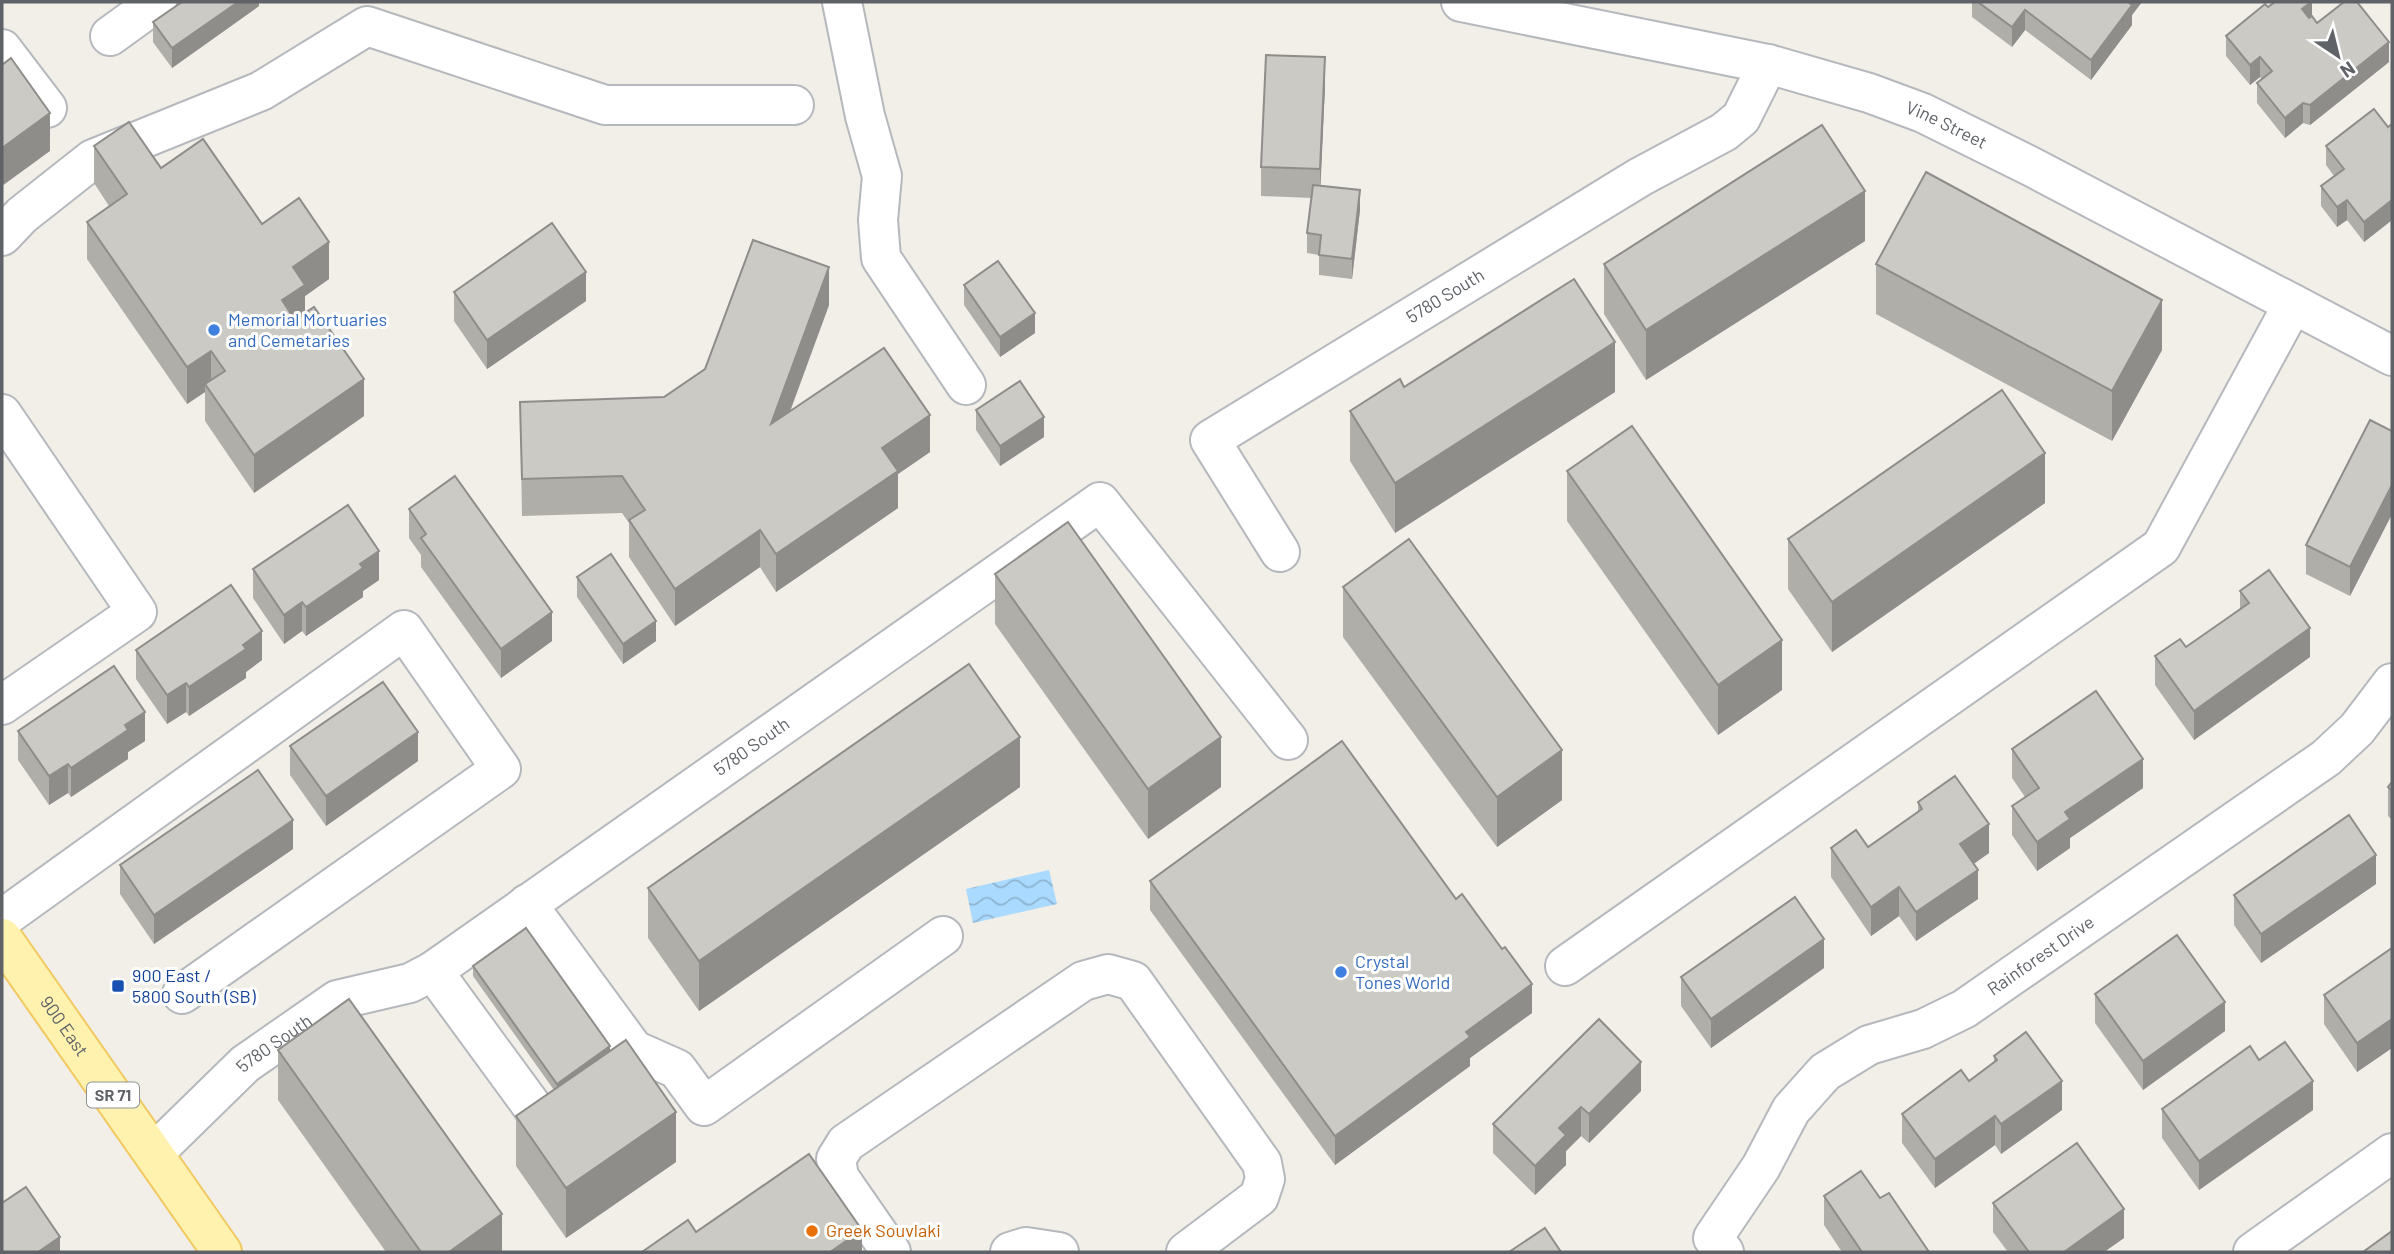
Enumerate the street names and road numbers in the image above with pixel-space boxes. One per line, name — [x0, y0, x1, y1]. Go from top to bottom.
street label: Vine Street — [1903, 96, 1991, 153]
street label: 5780 South — [1402, 263, 1488, 327]
street label: 5780 South — [709, 712, 793, 780]
street label: Rainforest Drive — [1983, 910, 2098, 999]
street label: 900 East — [36, 991, 93, 1060]
street label: 5780 South — [231, 1009, 316, 1077]
road number: SR 71 — [87, 1082, 139, 1107]

